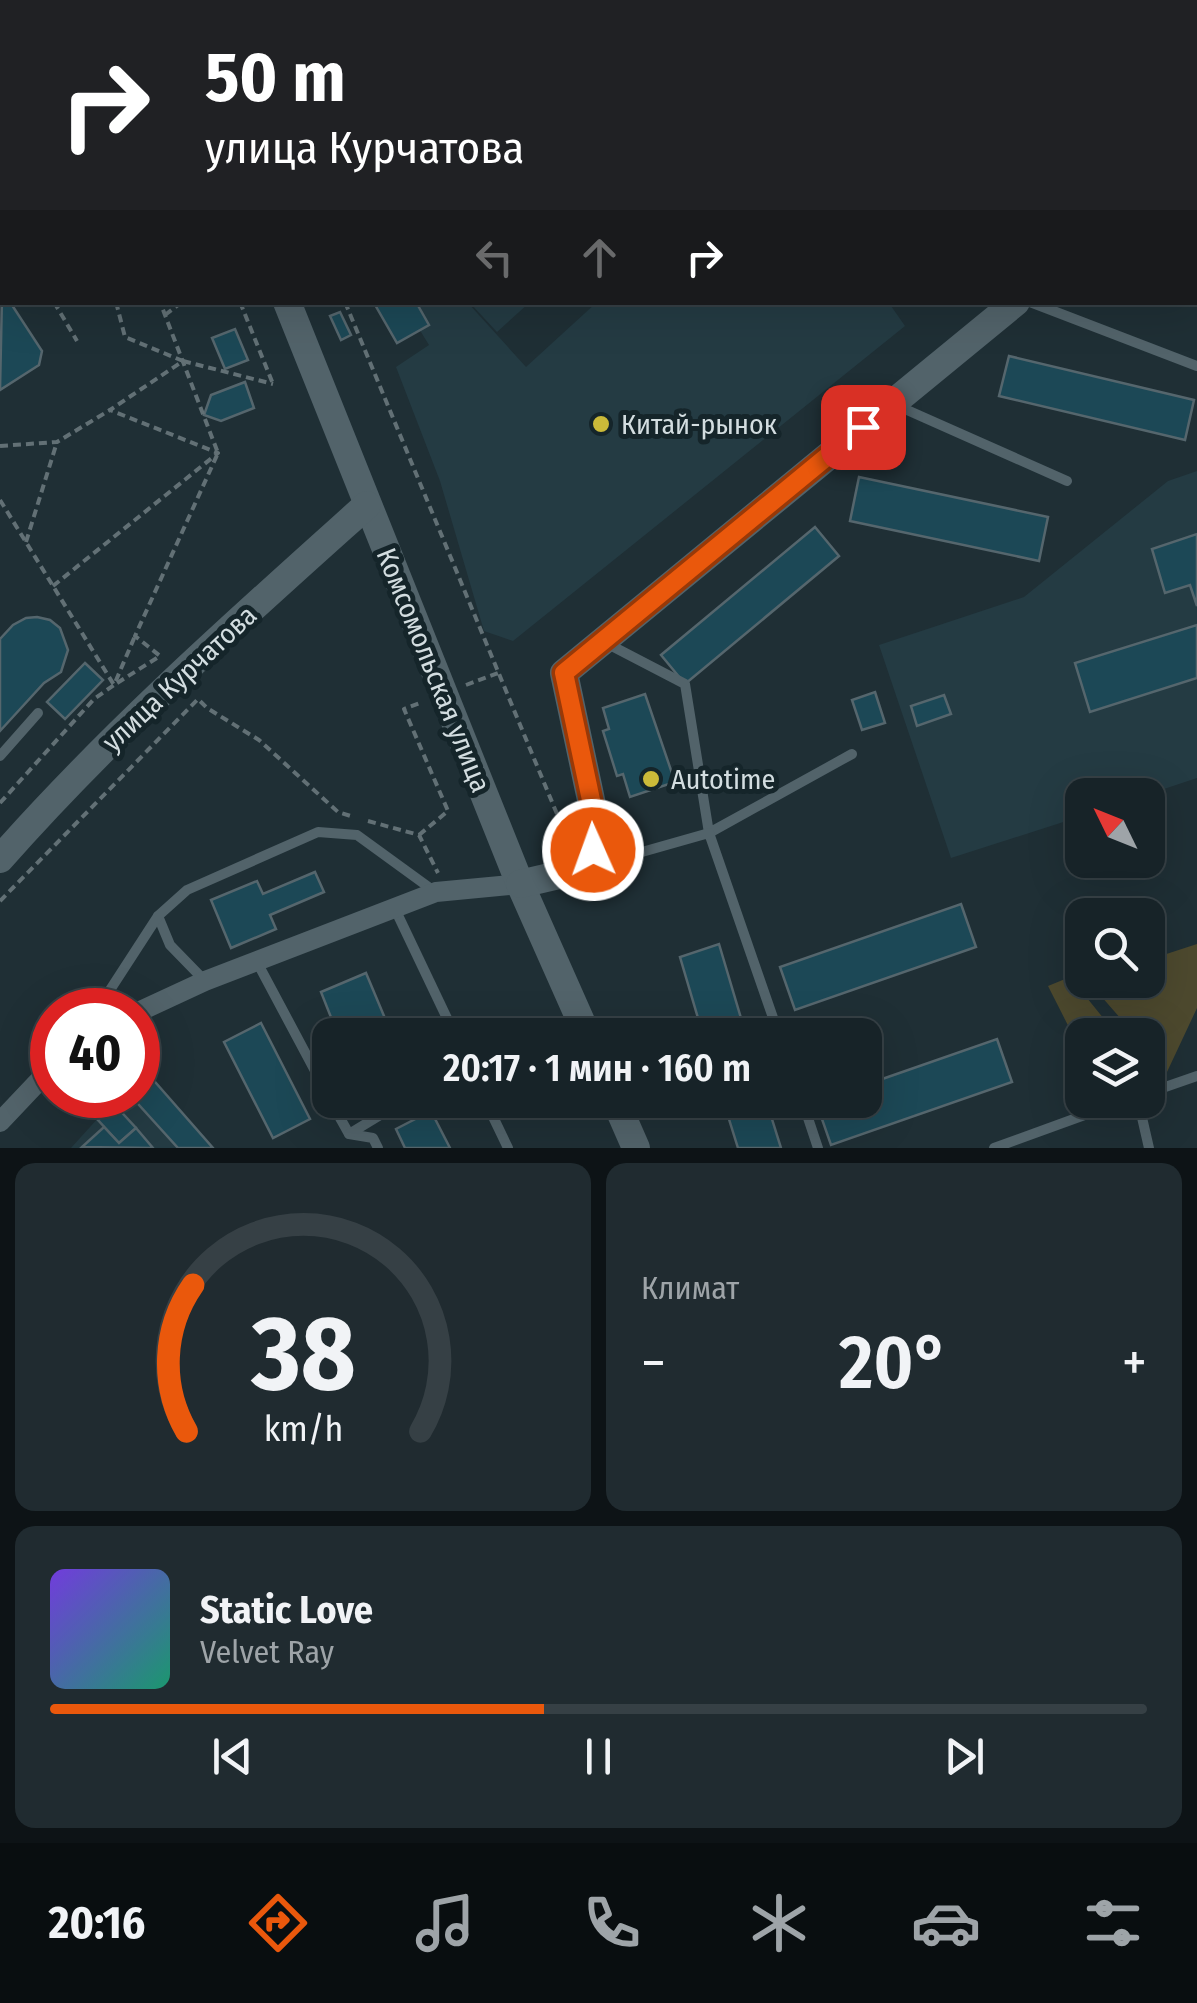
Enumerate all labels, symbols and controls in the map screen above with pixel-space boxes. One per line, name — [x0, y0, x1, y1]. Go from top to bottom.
text: 50 m — [205, 36, 346, 120]
icon: right — [40, 40, 170, 170]
text: улица Курчатова — [205, 121, 524, 175]
icon: left — [467, 230, 522, 285]
icon: ahead — [572, 230, 627, 285]
icon: right — [677, 230, 732, 285]
pin — [821, 385, 906, 470]
icon: arrive — [836, 400, 891, 455]
place label: Китай-рынок — [621, 408, 777, 441]
marker: Китай-рынок — [590, 413, 612, 435]
street label: Комсомольская улица — [369, 543, 498, 797]
street label: улица Курчатова — [95, 599, 263, 758]
place label: Autotime — [671, 763, 775, 796]
marker: Autotime — [640, 768, 662, 790]
north arrow — [1065, 778, 1165, 878]
map controls — [1065, 778, 1165, 1118]
position arrow — [541, 798, 645, 902]
button: search — [1065, 898, 1165, 998]
speed limit sign: 40 — [30, 988, 160, 1118]
button: layers — [1065, 1018, 1165, 1118]
text: 20:17 · 1 мин · 160 m — [443, 1045, 751, 1091]
text: Климат — [641, 1269, 739, 1307]
text: 38 — [250, 1292, 355, 1417]
text: 20° — [839, 1318, 949, 1408]
text: − — [641, 1330, 666, 1396]
text: + — [1122, 1330, 1147, 1396]
text: km/h — [263, 1408, 343, 1450]
text: Static Love — [200, 1587, 373, 1633]
text: Velvet Ray — [200, 1633, 334, 1671]
icon: previous — [205, 1729, 260, 1784]
icon: pause — [571, 1729, 626, 1784]
icon: next — [937, 1729, 992, 1784]
icon: directions — [243, 1888, 313, 1958]
icon: music — [410, 1888, 480, 1958]
icon: phone — [577, 1888, 647, 1958]
icon: climate — [744, 1888, 814, 1958]
icon: car — [911, 1888, 981, 1958]
icon: filters — [1078, 1888, 1148, 1958]
text: 20:16 — [49, 1896, 145, 1950]

